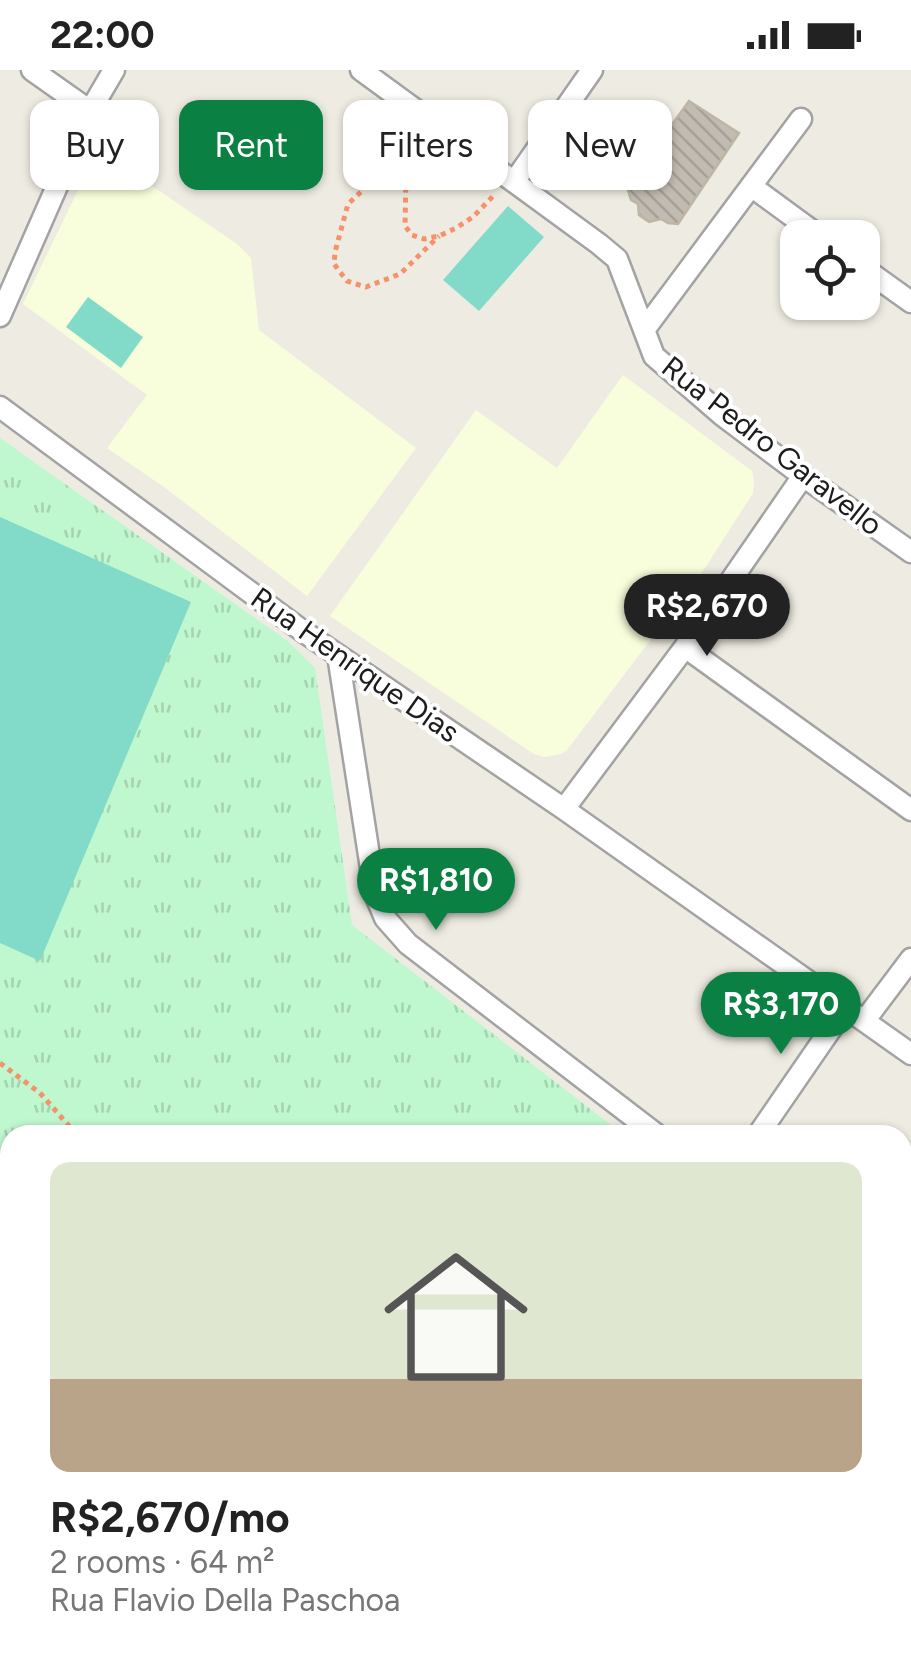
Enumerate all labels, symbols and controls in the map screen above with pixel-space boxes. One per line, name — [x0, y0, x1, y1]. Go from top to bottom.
text: 22:00 — [50, 12, 155, 58]
chip: Buy — [30, 100, 159, 190]
chip: Rent — [179, 100, 323, 190]
chip: Filters — [343, 100, 508, 190]
chip: New — [528, 100, 672, 190]
map controls — [780, 220, 880, 320]
button: locate — [780, 220, 880, 320]
street label: Rua Pedro Garavello — [655, 348, 890, 543]
pin: R$2,670 — [615, 574, 799, 659]
street label: Rua Henrique Dias — [244, 579, 467, 750]
text: R$2,670 — [646, 587, 768, 625]
pin: R$1,810 — [344, 848, 528, 933]
text: R$1,810 — [379, 861, 493, 899]
pin: R$3,170 — [689, 972, 873, 1057]
text: R$3,170 — [723, 985, 839, 1023]
icon: home — [366, 1227, 546, 1407]
text: R$2,670/mo — [50, 1492, 290, 1543]
text: 2 rooms · 64 m² — [50, 1543, 274, 1581]
text: Rua Flavio Della Paschoa — [50, 1581, 400, 1619]

